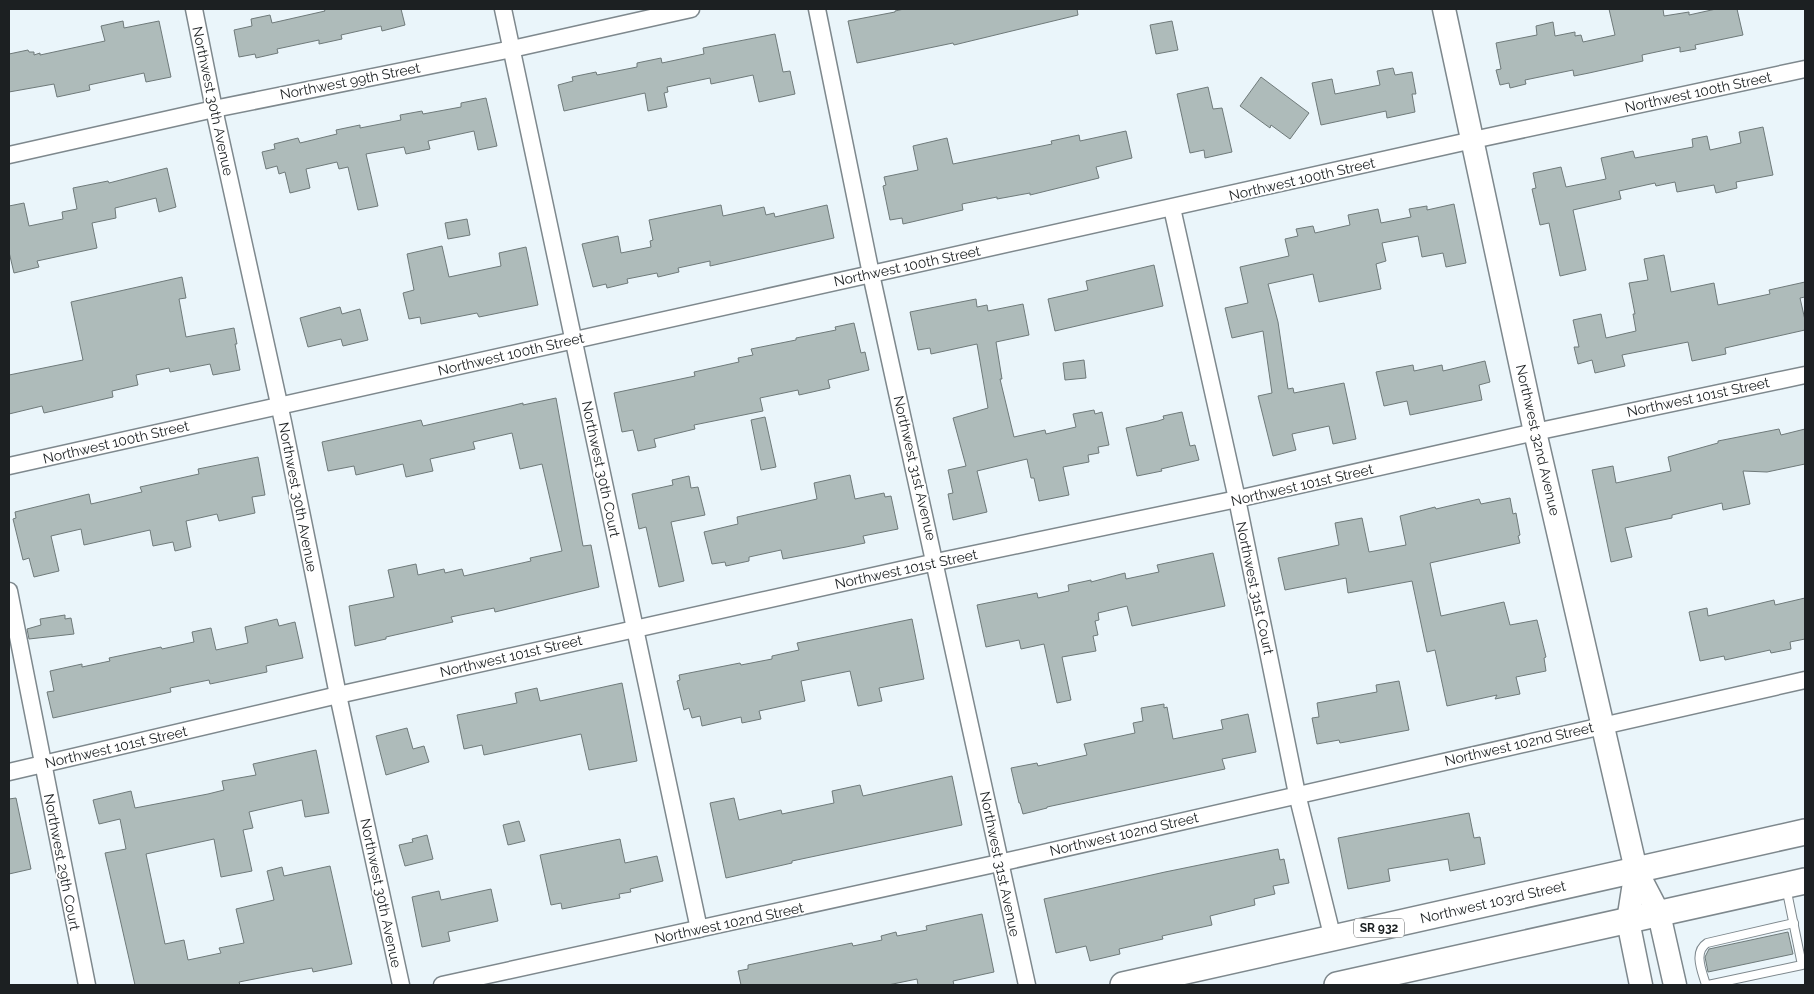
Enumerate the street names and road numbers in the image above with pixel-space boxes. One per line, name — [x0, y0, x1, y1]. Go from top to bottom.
street label: Northwest 30th Avenue — [189, 25, 237, 177]
street label: Northwest 99th Street — [278, 59, 422, 102]
street label: Northwest 100th Street — [1623, 69, 1773, 115]
street label: Northwest 100th Street — [1227, 154, 1377, 204]
street label: Northwest 100th Street — [832, 243, 982, 289]
street label: Northwest 100th Street — [436, 329, 586, 379]
street label: Northwest 32nd Avenue — [1513, 363, 1563, 517]
street label: Northwest 101st Street — [1625, 374, 1771, 420]
street label: Northwest 31st Avenue — [891, 394, 939, 542]
street label: Northwest 30th Court — [579, 399, 623, 539]
street label: Northwest 100th Street — [41, 417, 191, 467]
street label: Northwest 30th Avenue — [276, 421, 320, 573]
street label: Northwest 101st Street — [1229, 461, 1375, 509]
street label: Northwest 31st Court — [1233, 520, 1277, 656]
street label: Northwest 101st Street — [833, 546, 979, 592]
street label: Northwest 101st Street — [438, 632, 584, 680]
street label: Northwest 102nd Street — [1443, 719, 1595, 769]
street label: Northwest 101st Street — [43, 723, 189, 771]
street label: Northwest 31st Avenue — [977, 790, 1023, 938]
street label: Northwest 29th Court — [41, 792, 83, 932]
street label: Northwest 102nd Street — [1048, 809, 1200, 859]
street label: Northwest 30th Avenue — [357, 817, 405, 969]
street label: Northwest 103rd Street — [1419, 877, 1568, 927]
street label: Northwest 102nd Street — [653, 899, 805, 947]
road number: SR 932 — [1354, 918, 1404, 938]

